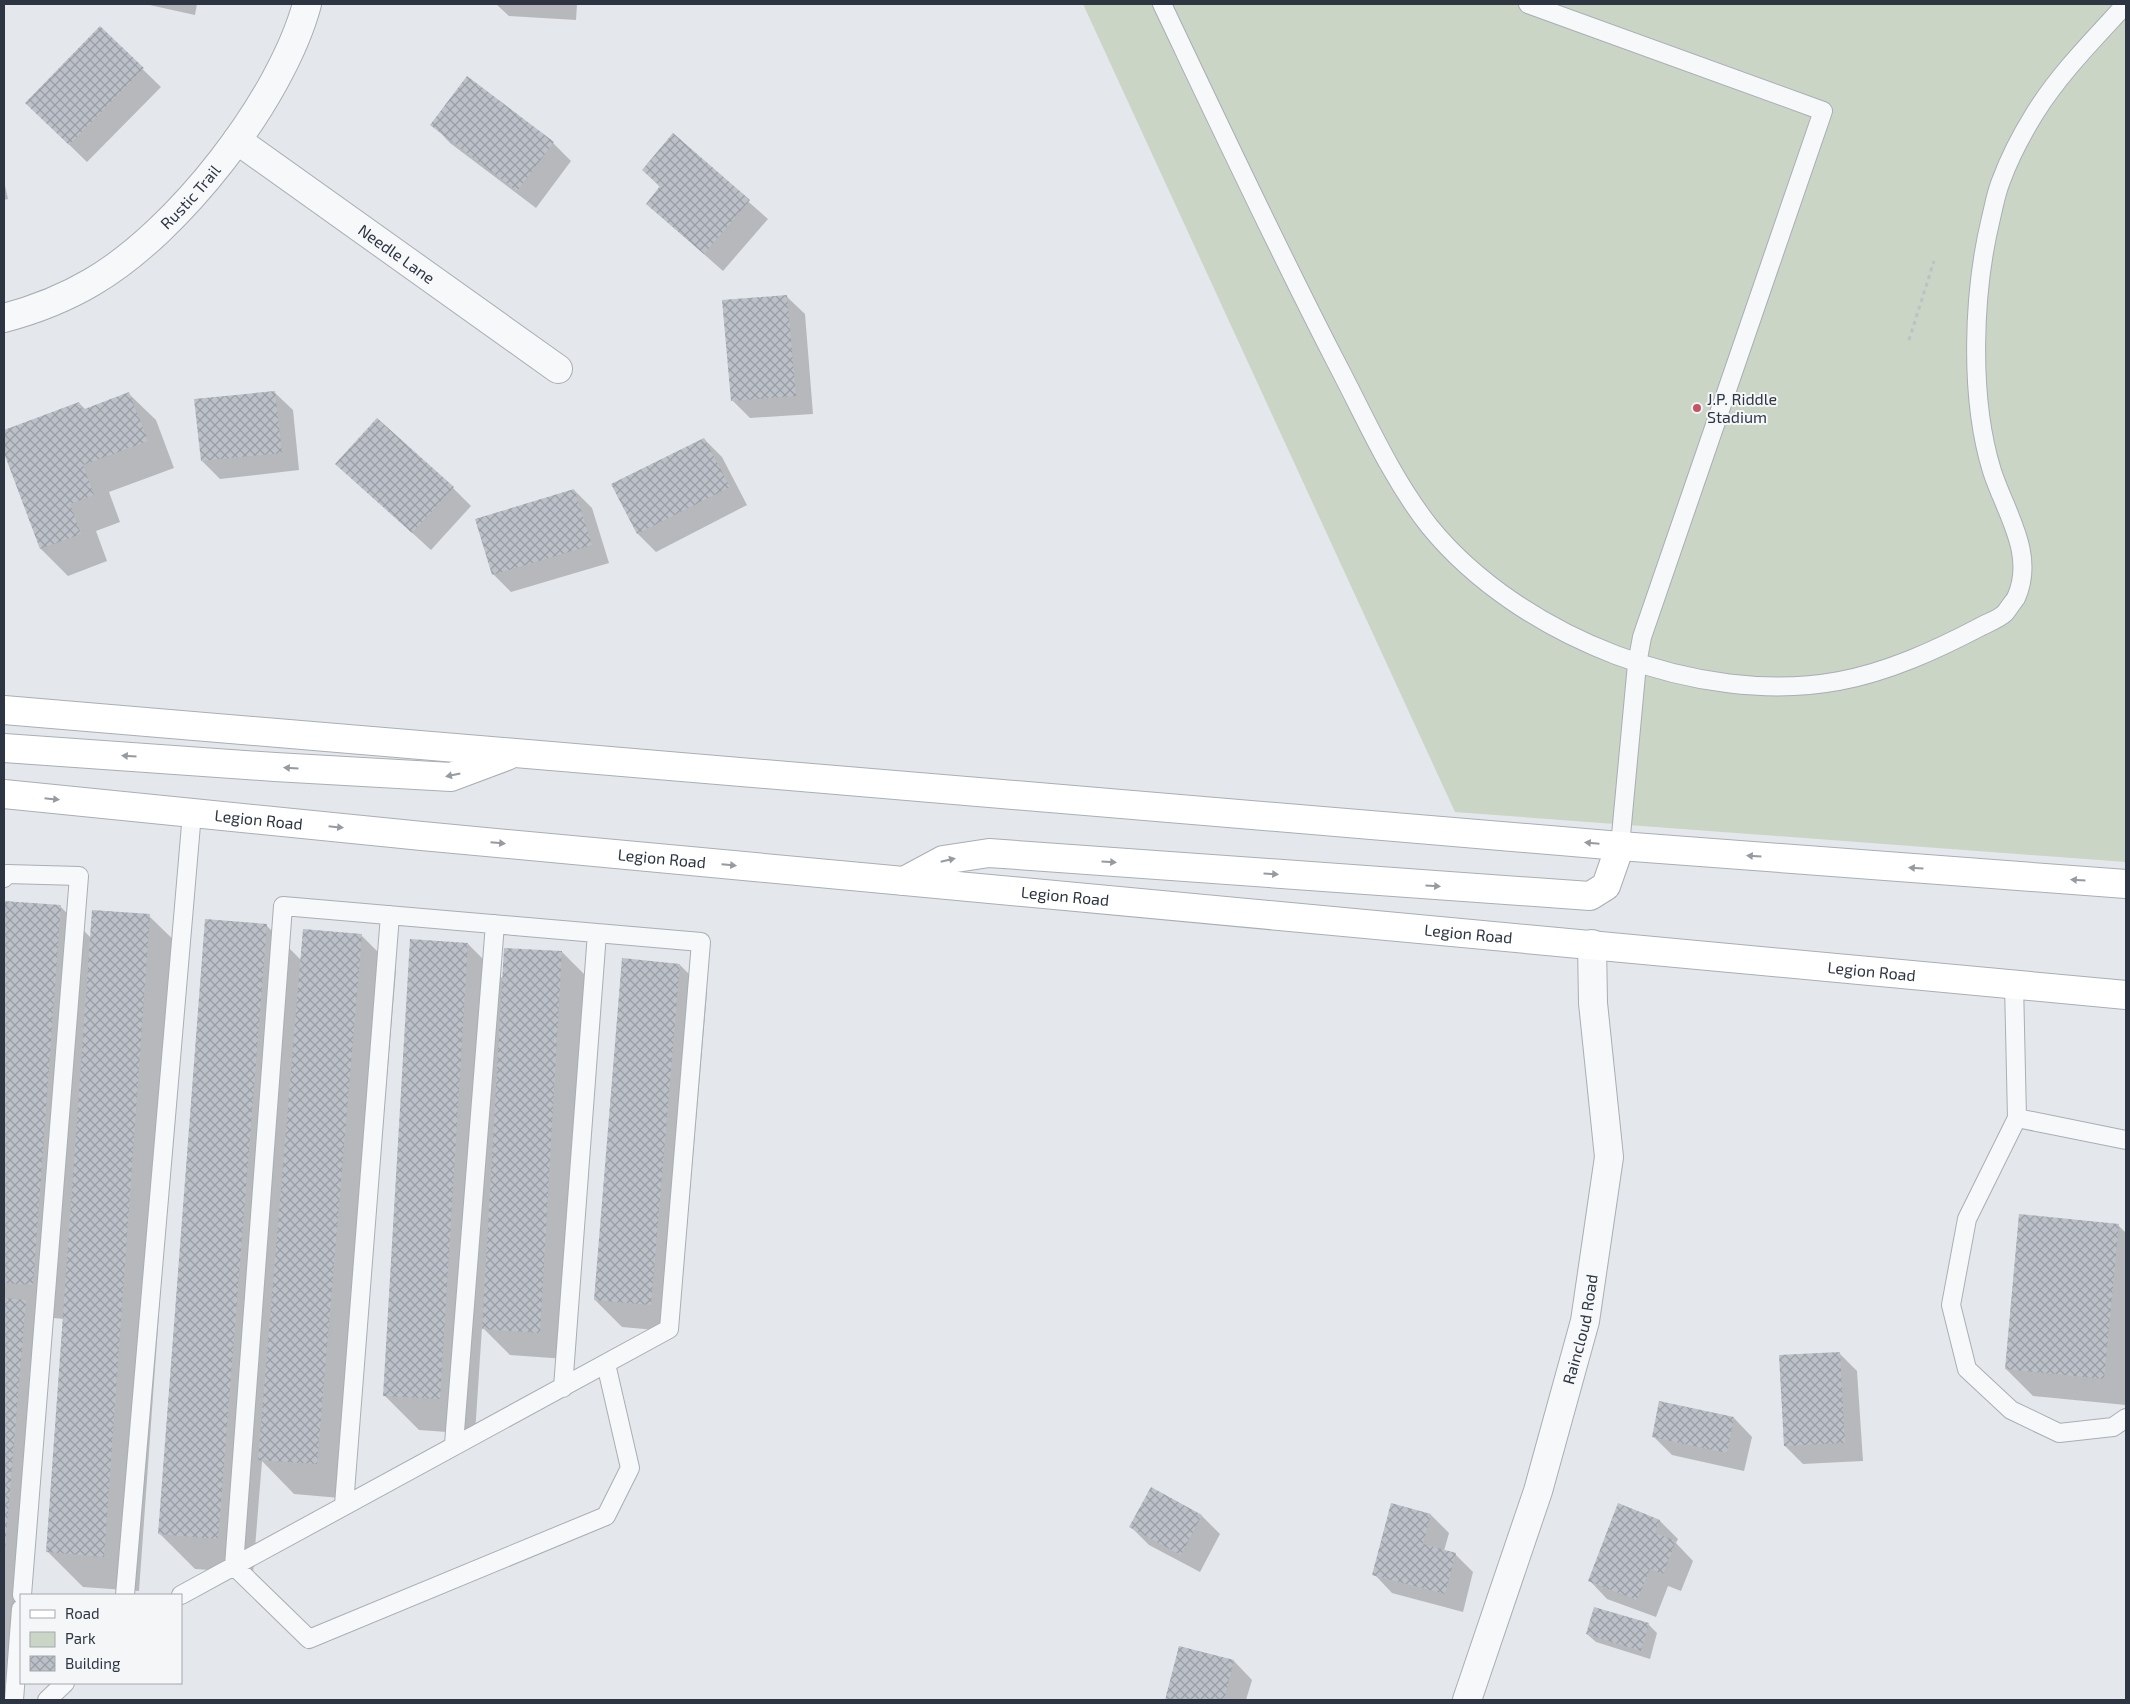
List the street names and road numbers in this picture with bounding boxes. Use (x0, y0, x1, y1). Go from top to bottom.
street label: Rustic Trail (156, 160, 224, 233)
street label: Needle Lane (355, 220, 439, 287)
street label: Legion Road (214, 805, 304, 833)
street label: Legion Road (617, 844, 707, 871)
street label: Legion Road (1020, 882, 1110, 909)
street label: Legion Road (1423, 920, 1513, 947)
street label: Legion Road (1827, 957, 1917, 984)
street label: Raincloud Road (1558, 1273, 1601, 1386)

